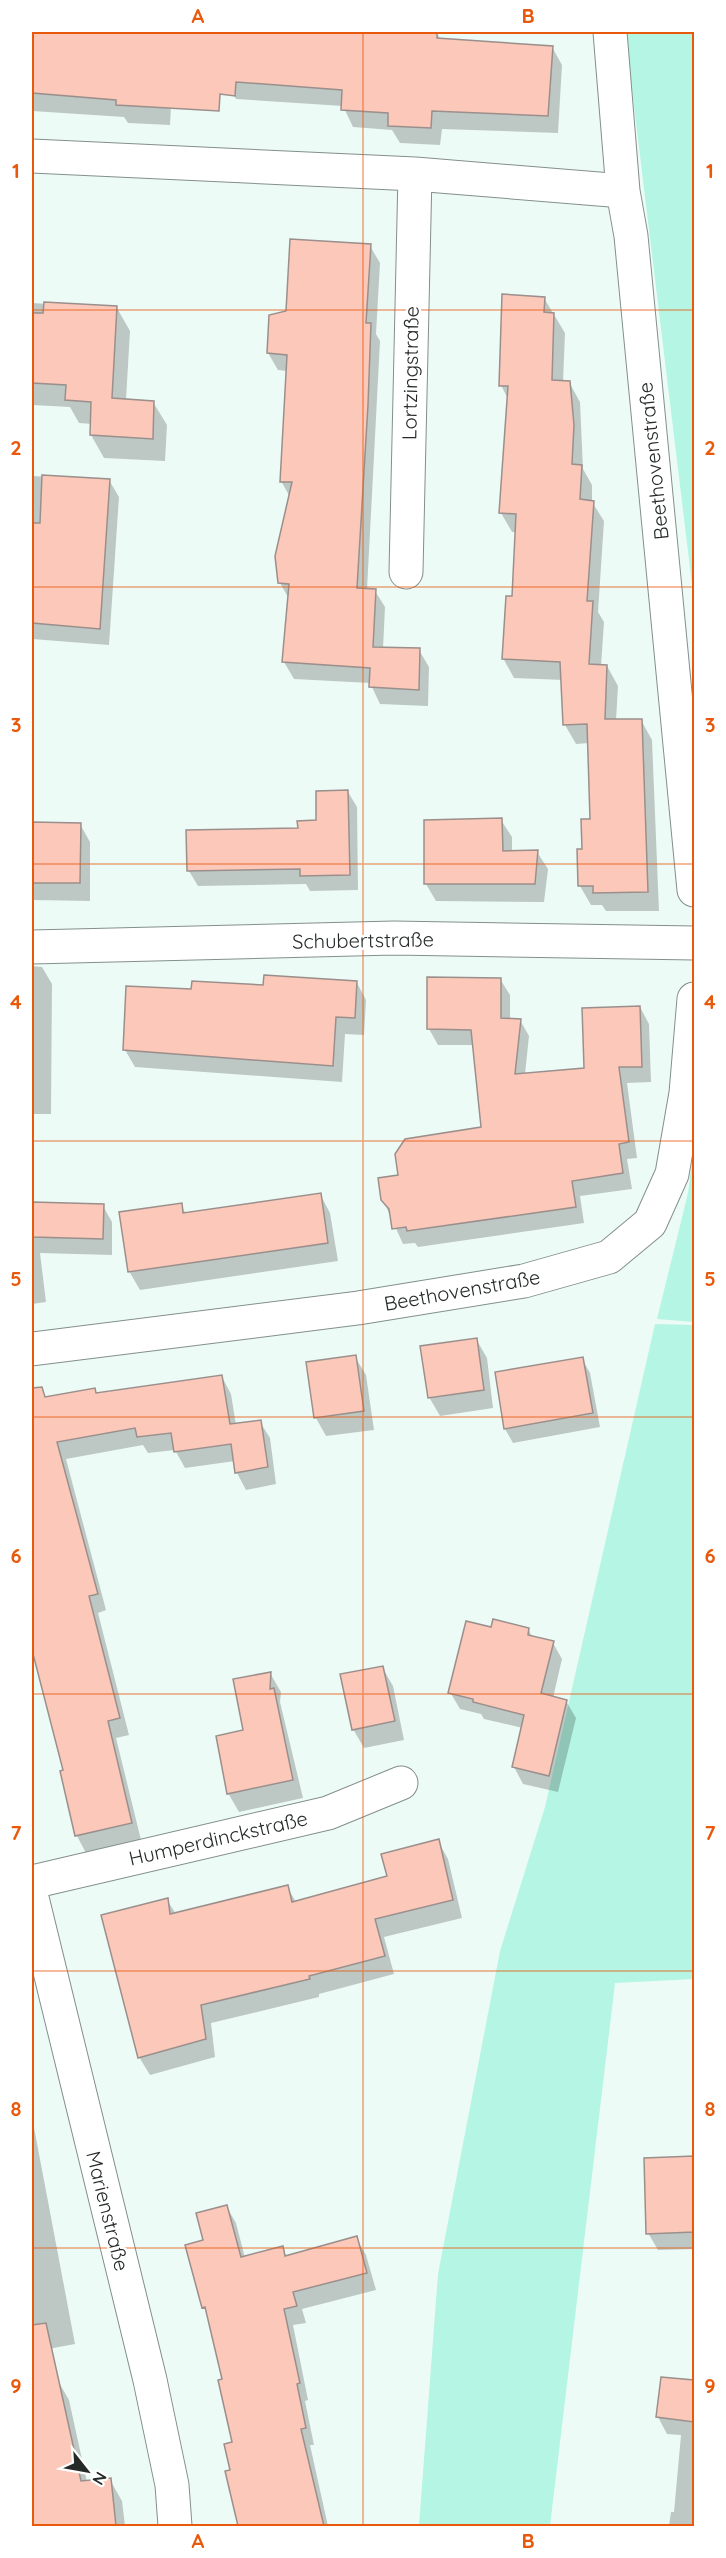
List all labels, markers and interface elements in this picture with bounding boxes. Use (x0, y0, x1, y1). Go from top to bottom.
text: A (192, 3, 205, 28)
text: B (521, 3, 535, 28)
text: 1 (12, 158, 20, 183)
text: 1 (706, 158, 714, 183)
street label: Lortzingstraße (396, 306, 424, 440)
street label: Beethovenstraße (632, 381, 674, 541)
text: 2 (10, 435, 22, 460)
text: 2 (704, 435, 716, 460)
text: 3 (11, 712, 21, 737)
text: 3 (705, 712, 715, 737)
street label: Schubertstraße (292, 926, 434, 954)
text: 4 (10, 989, 22, 1014)
text: 4 (704, 989, 716, 1014)
street label: Beethovenstraße (382, 1264, 542, 1316)
text: 5 (10, 1266, 22, 1291)
text: 5 (704, 1266, 716, 1291)
text: 6 (10, 1543, 22, 1568)
text: 6 (704, 1543, 716, 1568)
street label: Humperdinckstraße (126, 1805, 310, 1871)
text: 7 (11, 1820, 22, 1845)
text: 7 (705, 1820, 716, 1845)
text: 8 (11, 2096, 22, 2121)
text: 8 (705, 2096, 716, 2121)
street label: Marienstraße (81, 2148, 135, 2274)
text: 9 (10, 2373, 22, 2398)
text: 9 (704, 2373, 716, 2398)
north arrow (57, 2441, 117, 2501)
text: N (88, 2469, 111, 2489)
text: A (192, 2528, 205, 2553)
text: B (521, 2528, 535, 2553)

